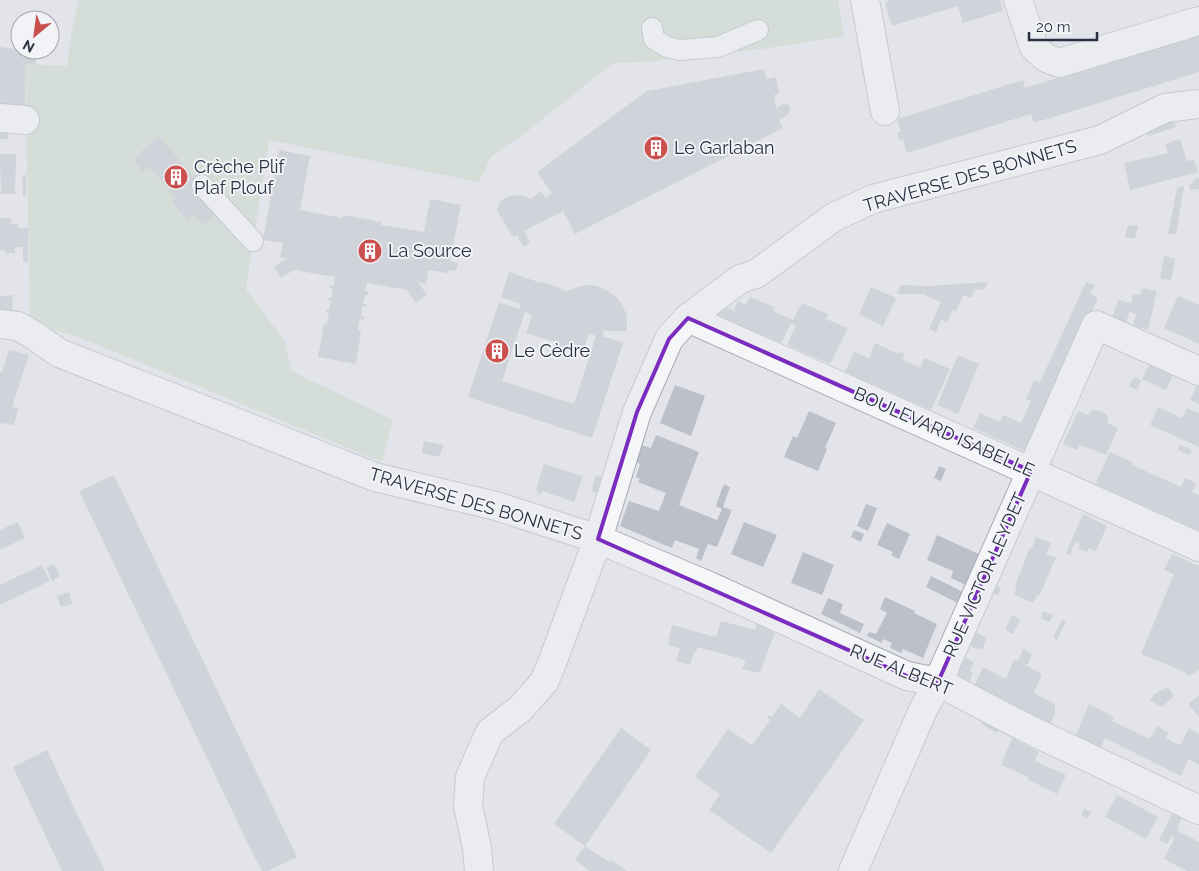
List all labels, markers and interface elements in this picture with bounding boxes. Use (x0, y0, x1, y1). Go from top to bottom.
north arrow (10, 10, 60, 60)
scale bar (1029, 10, 1096, 42)
text: 20 m (1036, 18, 1071, 36)
text: N (20, 37, 37, 56)
building icon: Le Garlaban (643, 135, 669, 161)
street label: TRAVERSE DES BONNETS (861, 135, 1079, 216)
place label: Le Garlaban (674, 137, 775, 158)
place label: Crèche Plif Plaf Plouf (194, 156, 285, 198)
building icon: Crèche Plif Plaf Plouf (163, 164, 189, 190)
building icon: La Source (357, 238, 383, 264)
place label: La Source (388, 240, 472, 261)
building icon: Le Cèdre (484, 338, 510, 364)
place label: Le Cèdre (514, 340, 591, 361)
street label: BOULEVARD ISABELLE (851, 382, 1038, 481)
street label: TRAVERSE DES BONNETS (367, 463, 585, 544)
street label: RUE VICTOR LEYDET (939, 489, 1030, 660)
street label: RUE ALBERT (847, 639, 955, 700)

